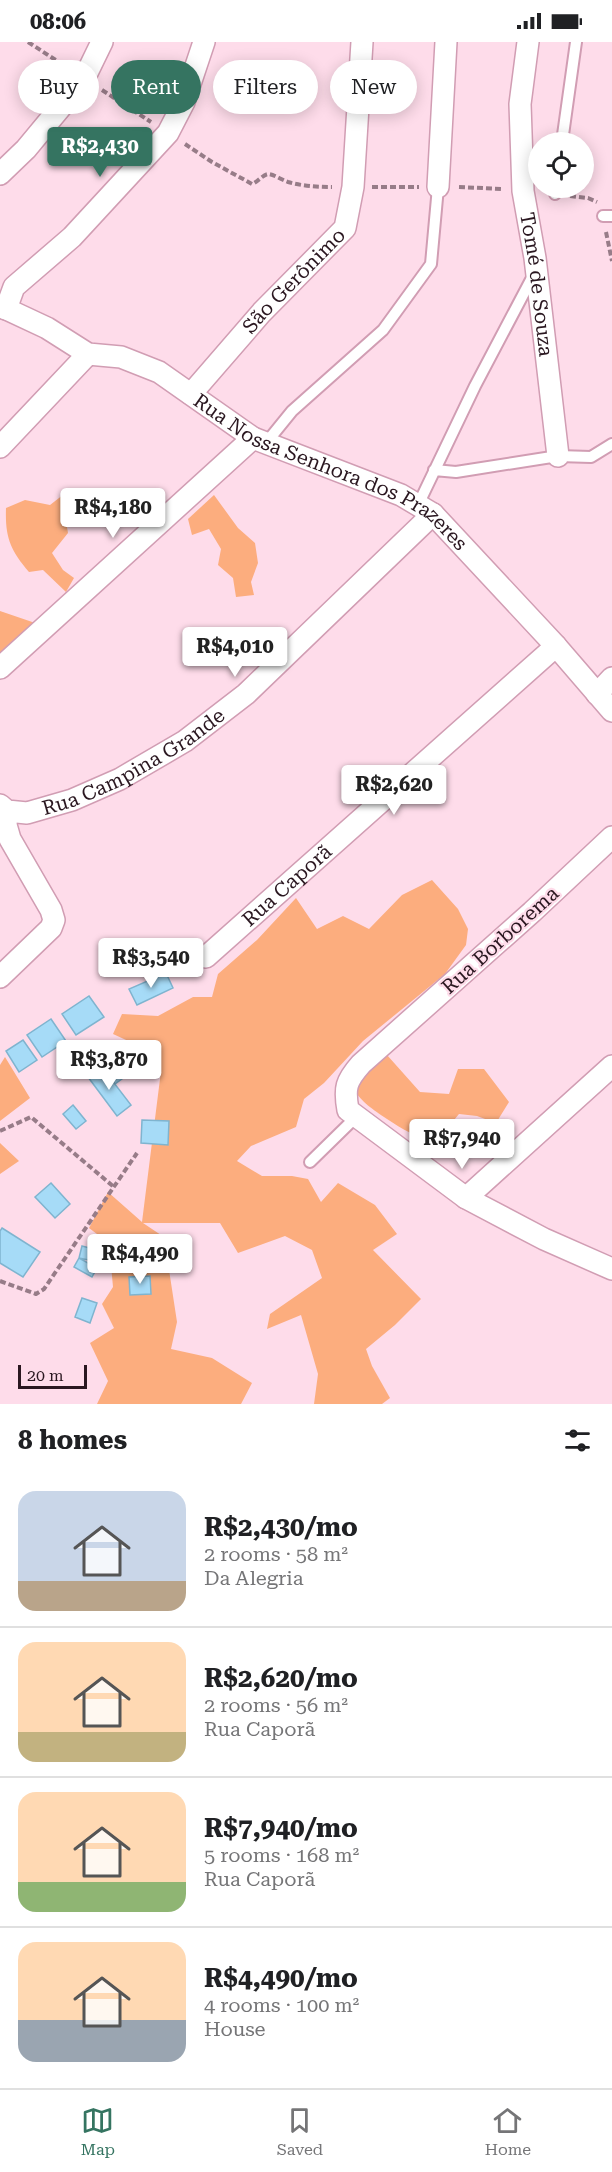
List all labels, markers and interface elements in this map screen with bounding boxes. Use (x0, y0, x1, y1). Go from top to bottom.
text: 08:06 (30, 9, 86, 34)
chip: Buy (18, 60, 99, 114)
chip: Rent (111, 60, 201, 114)
chip: Filters (213, 60, 318, 114)
chip: New (330, 60, 417, 114)
pin: R$2,430 (45, 127, 155, 178)
map controls (528, 132, 594, 198)
button: locate (528, 132, 594, 198)
text: R$2,430 (61, 134, 139, 158)
street label: Tomé de Souza (515, 210, 558, 358)
street label: São Gerônimo (237, 223, 350, 338)
street label: Rua Nossa Senhora dos Prazeres (189, 388, 473, 555)
pin: R$4,180 (58, 488, 168, 539)
text: R$4,180 (74, 495, 152, 519)
pin: R$4,010 (180, 627, 290, 678)
text: R$4,010 (196, 634, 274, 658)
street label: Rua Campina Grande (39, 703, 229, 820)
pin: R$2,620 (339, 765, 449, 816)
text: R$2,620 (355, 772, 433, 796)
street label: Rua Caporã (237, 839, 336, 931)
street label: Rua Borborema (437, 881, 564, 999)
pin: R$3,540 (96, 938, 206, 989)
text: R$3,540 (112, 945, 190, 969)
pin: R$3,870 (54, 1040, 164, 1091)
text: R$3,870 (70, 1047, 148, 1071)
pin: R$7,940 (407, 1119, 517, 1170)
text: R$7,940 (423, 1126, 501, 1150)
pin: R$4,490 (85, 1234, 195, 1285)
text: R$4,490 (101, 1241, 179, 1265)
scale bar (18, 1362, 87, 1390)
text: 20 m (27, 1366, 64, 1385)
icon: filters (561, 1424, 594, 1457)
text: 8 homes (18, 1425, 127, 1455)
text: R$2,430/mo (204, 1512, 358, 1542)
icon: home (66, 1515, 138, 1587)
text: 2 rooms · 58 m² (204, 1542, 348, 1566)
text: Da Alegria (204, 1566, 304, 1590)
text: R$2,620/mo (204, 1663, 358, 1693)
icon: home (66, 1666, 138, 1738)
text: 2 rooms · 56 m² (204, 1693, 348, 1717)
text: Rua Caporã (204, 1717, 315, 1741)
text: R$7,940/mo (204, 1813, 358, 1843)
icon: home (66, 1816, 138, 1888)
text: 5 rooms · 168 m² (204, 1843, 359, 1867)
text: Rua Caporã (204, 1867, 315, 1891)
text: R$4,490/mo (204, 1963, 358, 1993)
icon: home (66, 1966, 138, 2038)
text: 4 rooms · 100 m² (204, 1993, 359, 2017)
text: House (204, 2017, 266, 2041)
tab: Map (81, 2104, 115, 2159)
tab: Saved (277, 2104, 323, 2159)
tab: Home (485, 2104, 531, 2159)

